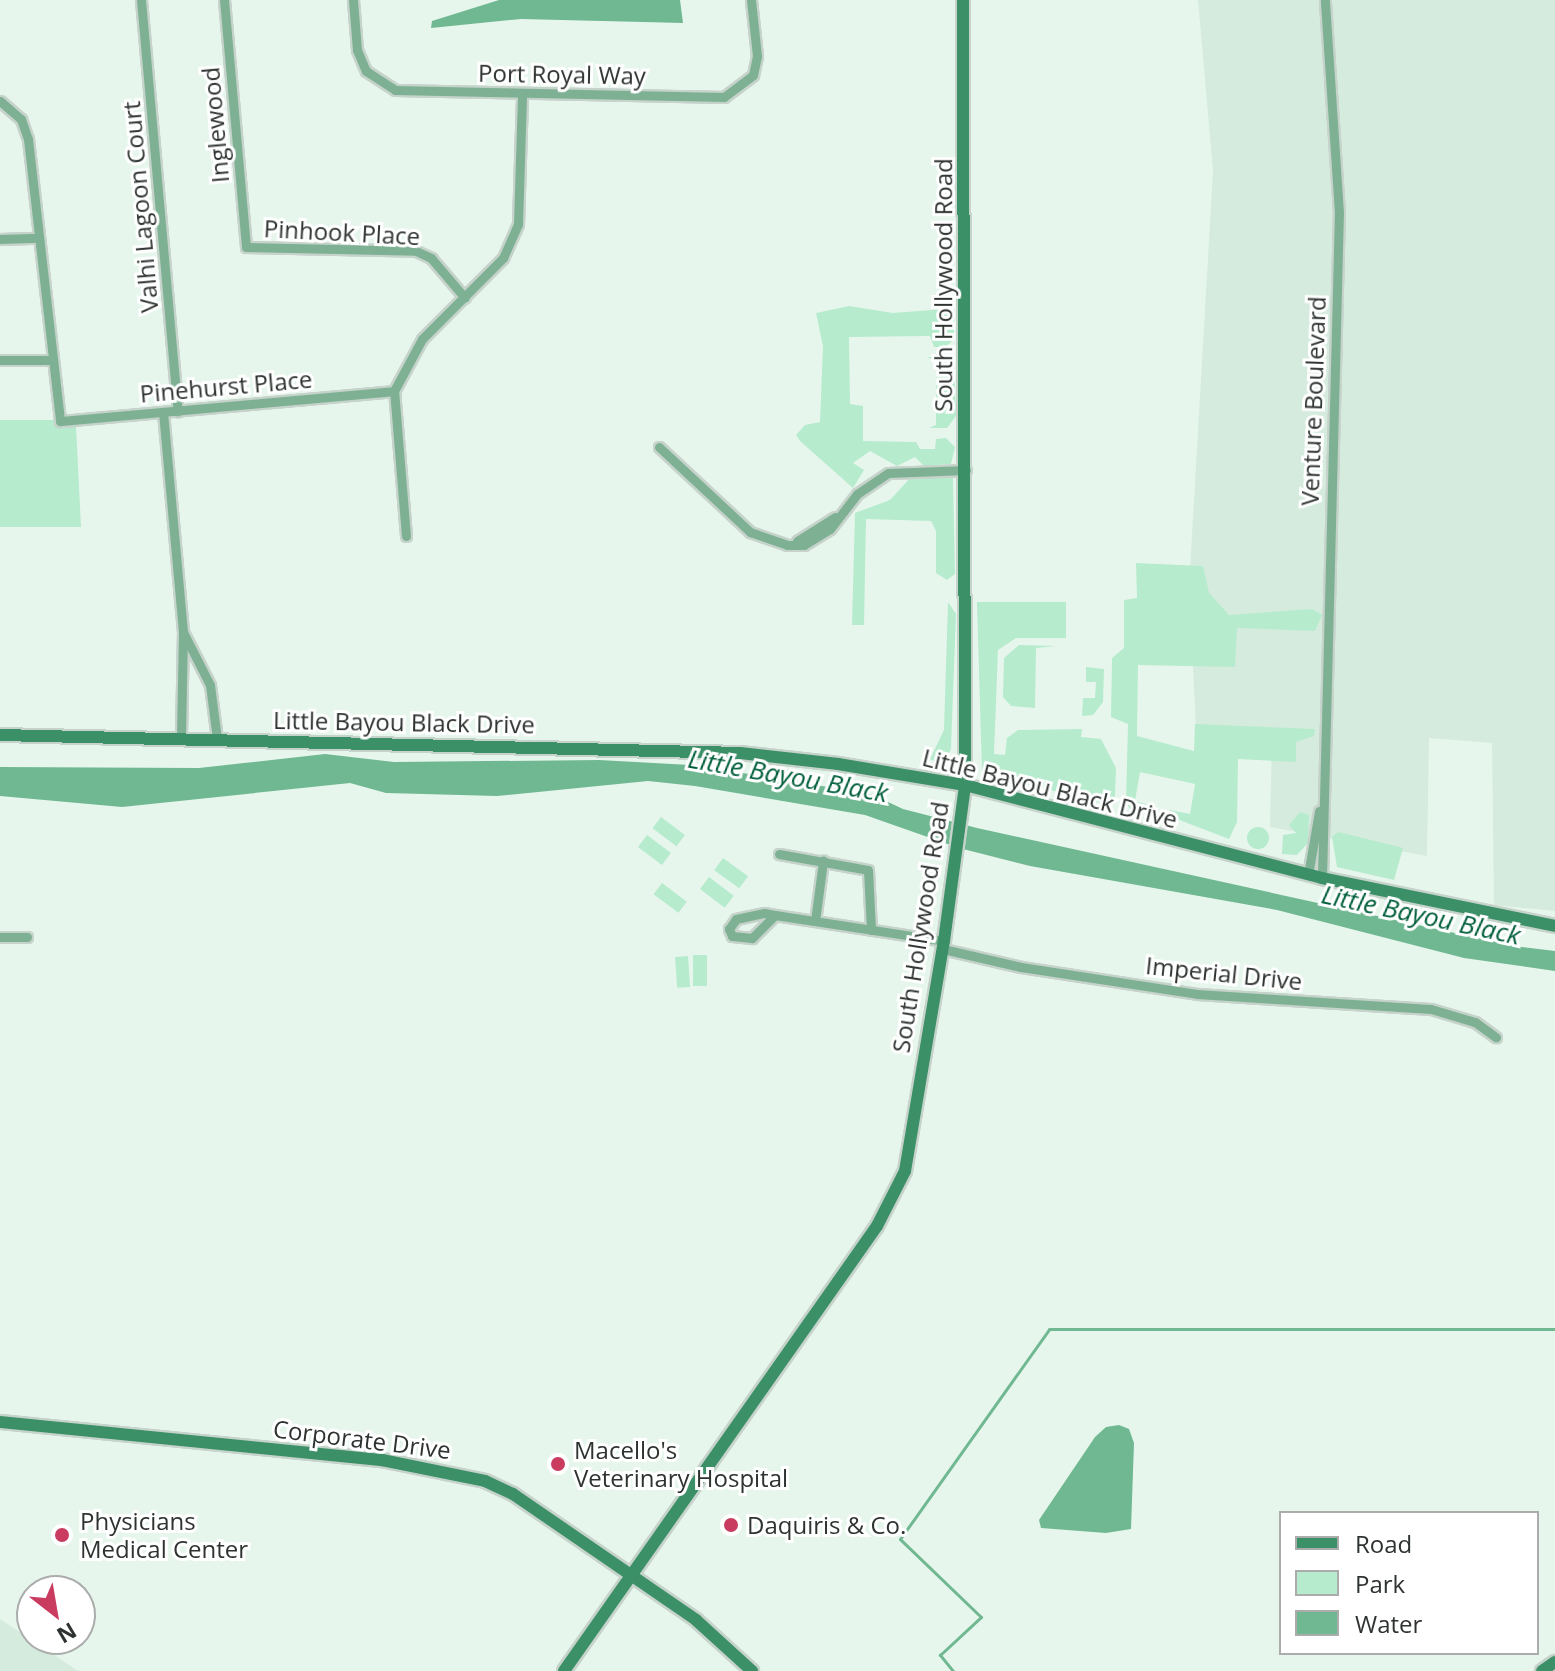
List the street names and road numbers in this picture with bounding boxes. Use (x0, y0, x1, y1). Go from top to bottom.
street label: Port Royal Way (478, 58, 646, 90)
street label: Inglewood (196, 66, 234, 184)
street label: Valhi Lagoon Court (116, 100, 164, 314)
street label: South Hollywood Road (929, 158, 957, 412)
street label: Pinhook Place (263, 214, 421, 250)
street label: Venture Boulevard (1295, 296, 1331, 506)
street label: Pinehurst Place (139, 364, 313, 408)
street label: Little Bayou Black Drive (273, 705, 535, 739)
street label: Little Bayou Black Drive (920, 742, 1180, 834)
street label: South Hollywood Road (886, 799, 954, 1055)
street label: Imperial Drive (1144, 950, 1304, 996)
street label: Corporate Drive (272, 1414, 452, 1464)

